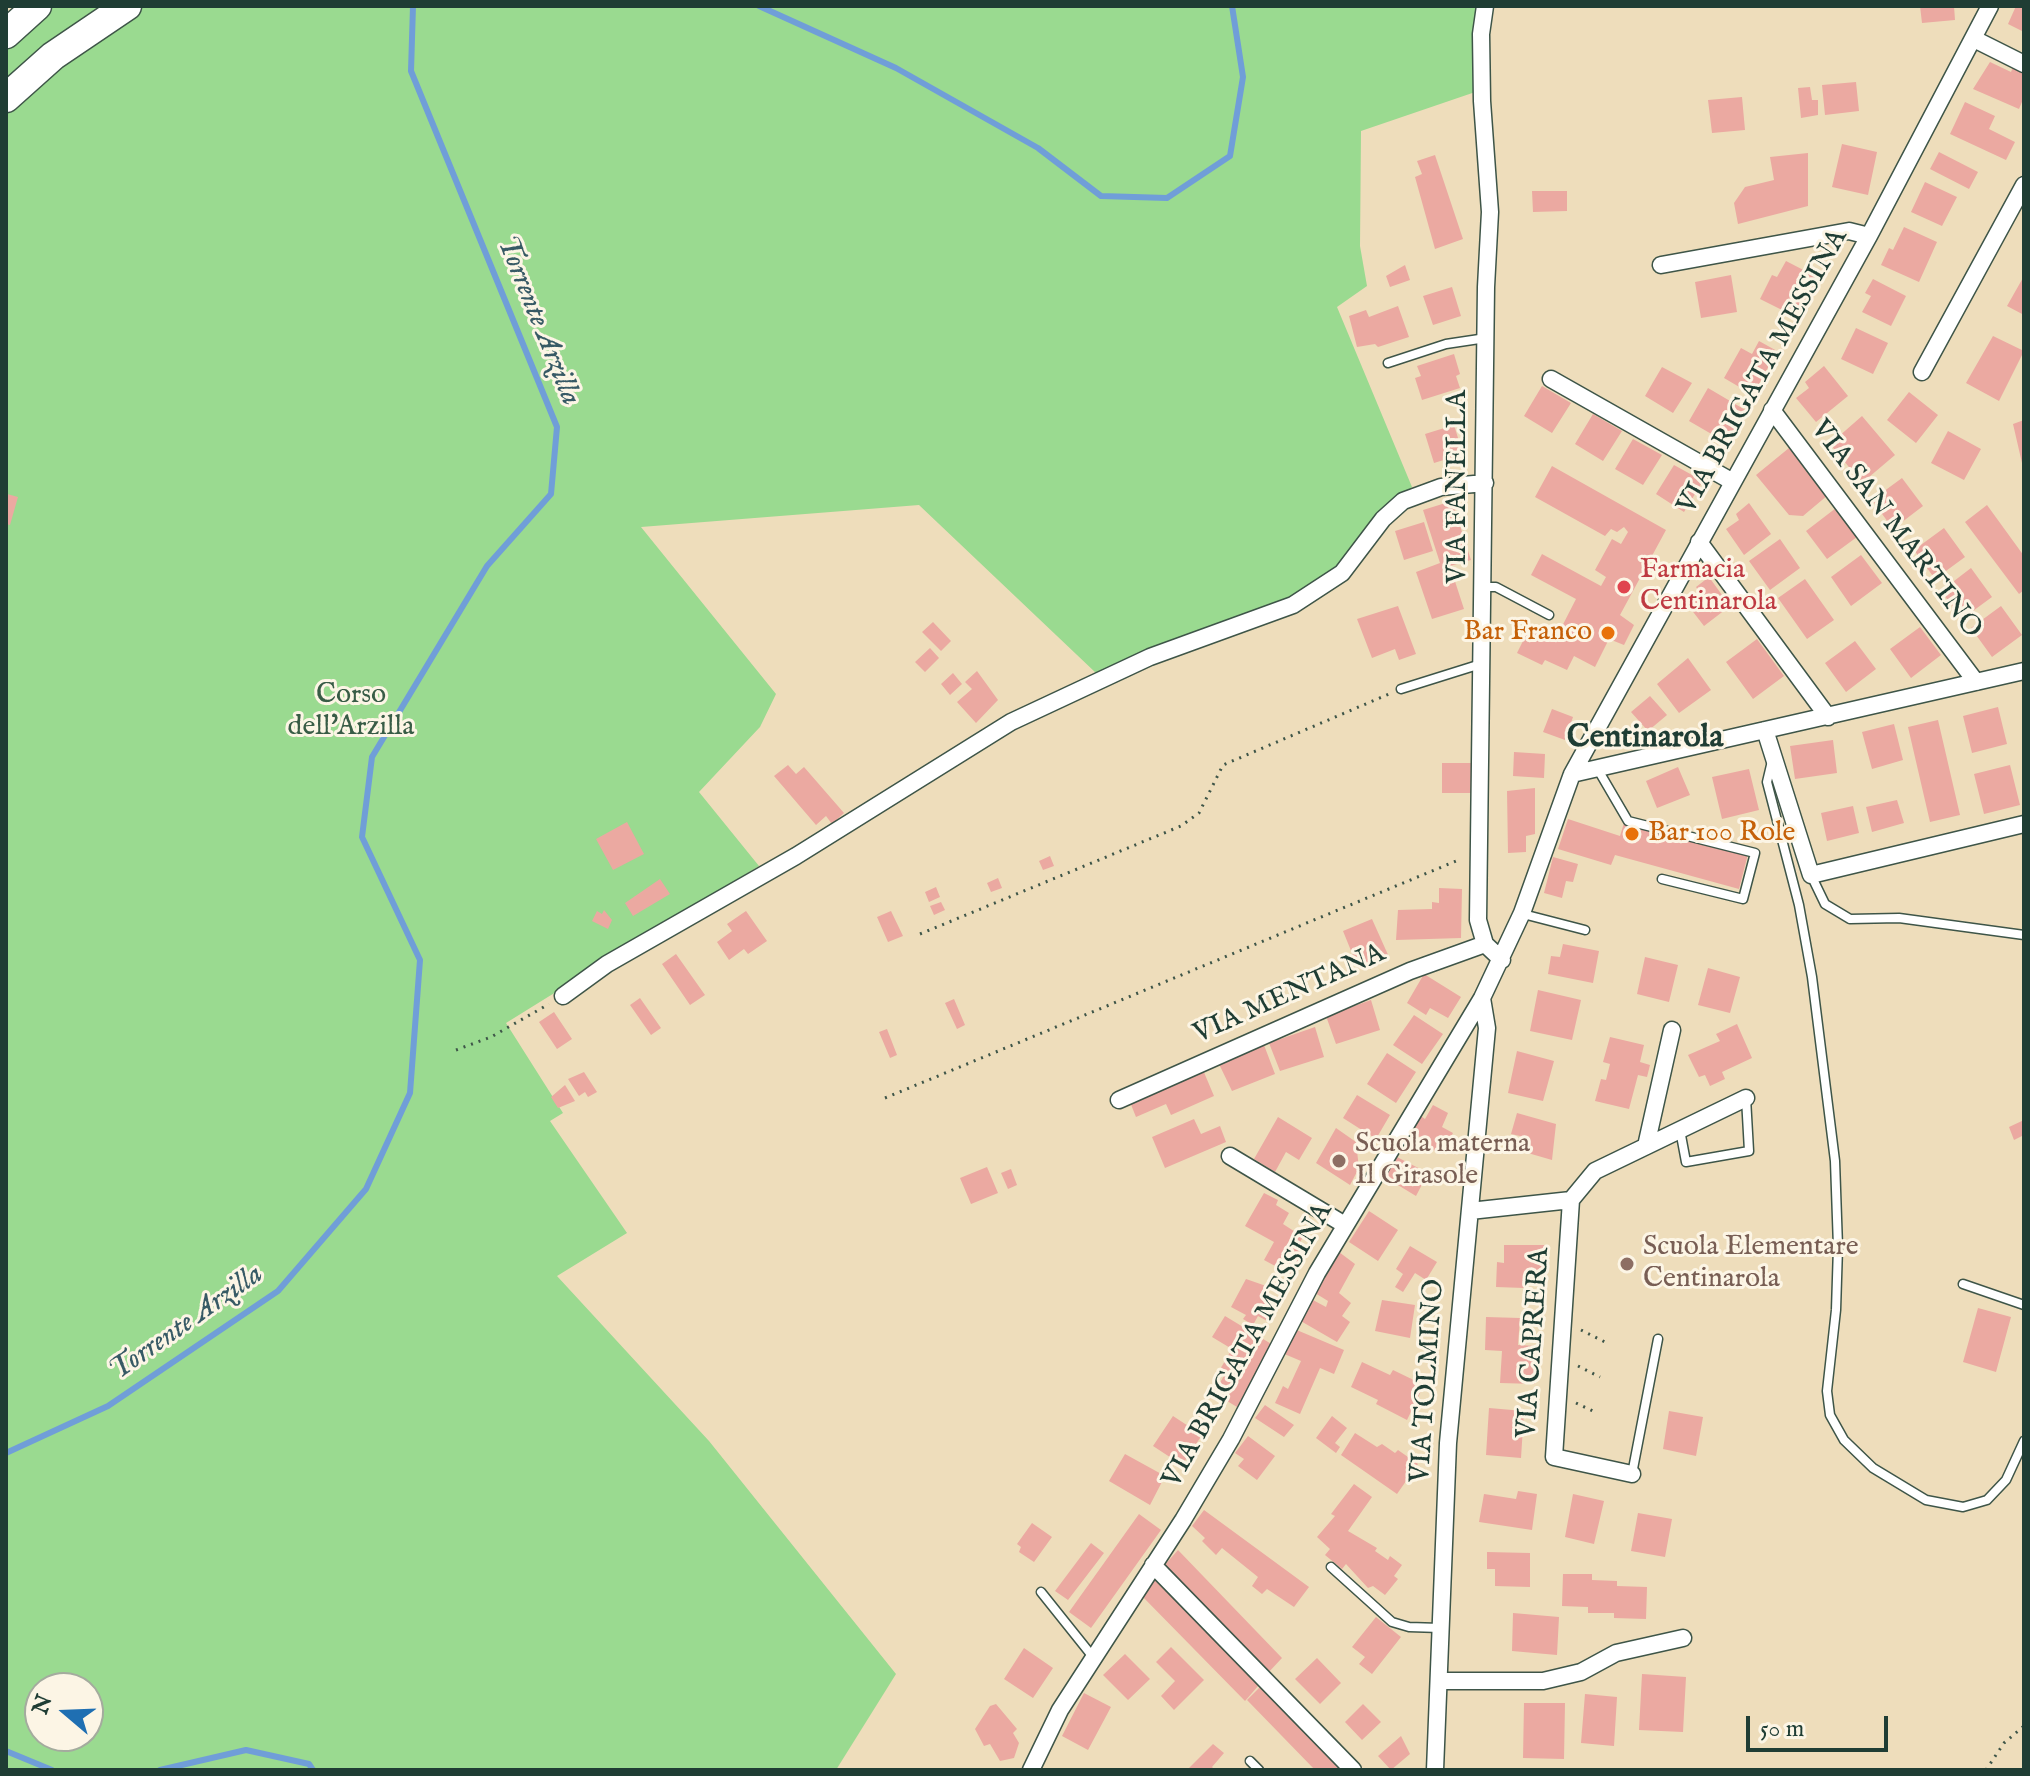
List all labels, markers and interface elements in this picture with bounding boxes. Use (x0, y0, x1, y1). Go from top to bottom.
street label: VIA BRIGATA MESSINA (1672, 224, 1856, 520)
water label: Torrente Arzilla (487, 231, 587, 411)
street label: VIA FANELLA (1442, 390, 1476, 584)
street label: VIA SAN MARTINO (1802, 414, 1988, 646)
place label: Farmacia Centinarola (1640, 554, 1777, 620)
marker: Farmacia Centinarola (1615, 578, 1633, 596)
place label: Bar Franco (1463, 616, 1592, 650)
marker: Bar Franco (1599, 624, 1617, 642)
park label: Corso dell'Arzilla (288, 679, 414, 745)
district label: Centinarola (1567, 720, 1723, 758)
place label: Bar 100 Role (1648, 817, 1795, 851)
marker: Bar 100 Role (1623, 825, 1641, 843)
street label: VIA MENTANA (1189, 938, 1391, 1052)
place label: Scuola materna Il Girasole (1355, 1128, 1530, 1194)
marker: Scuola materna Il Girasole (1330, 1152, 1348, 1170)
street label: VIA BRIGATA MESSINA (1157, 1198, 1341, 1494)
place label: Scuola Elementare Centinarola (1643, 1231, 1859, 1297)
street label: VIA CAPRERA (1512, 1247, 1558, 1439)
marker: Scuola Elementare Centinarola (1618, 1255, 1636, 1273)
water label: Torrente Arzilla (103, 1258, 271, 1390)
street label: VIA TOLMINO (1405, 1278, 1453, 1484)
north arrow (24, 1672, 104, 1752)
text: N (27, 1691, 60, 1718)
scale bar (1750, 1700, 1892, 1750)
text: 50 m (1760, 1714, 1804, 1745)

